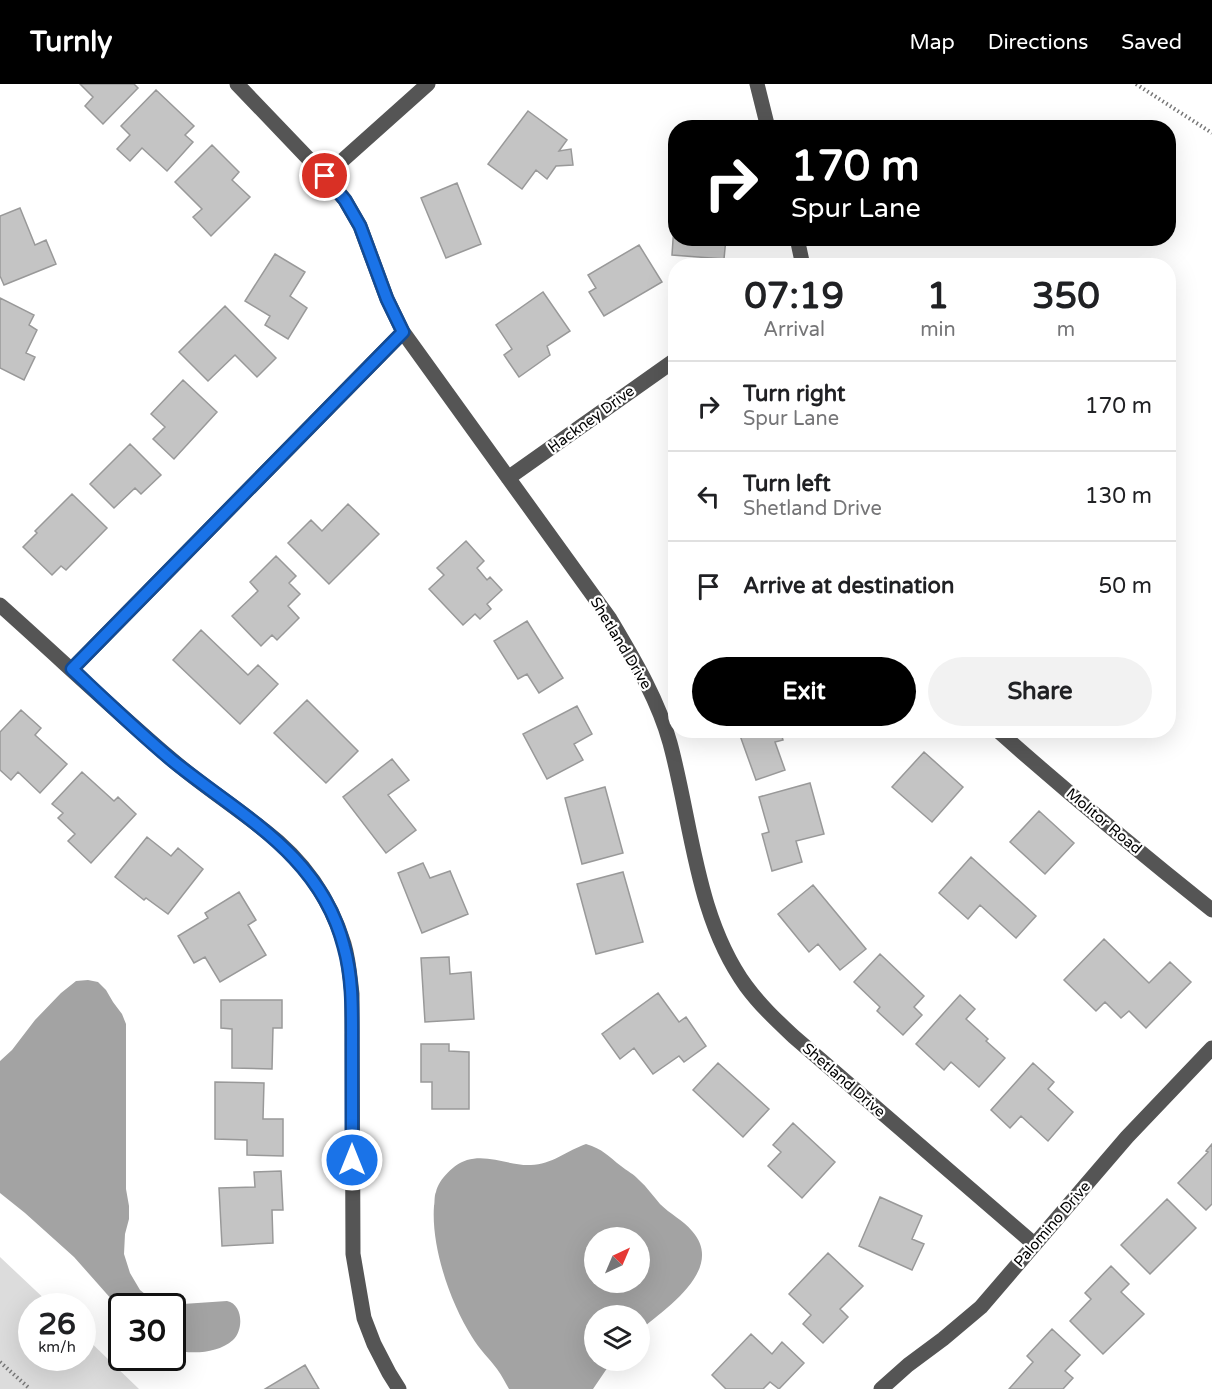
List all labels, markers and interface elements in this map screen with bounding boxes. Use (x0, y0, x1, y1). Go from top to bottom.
text: Turnly (30, 25, 112, 59)
text: Map (909, 30, 955, 55)
text: Directions (988, 30, 1088, 55)
text: Saved (1121, 30, 1182, 55)
text: 170 m (791, 141, 920, 192)
icon: right (692, 144, 770, 222)
pin (299, 150, 350, 201)
icon: arrive (308, 159, 341, 192)
text: Spur Lane (791, 192, 921, 225)
text: 07:19 (744, 275, 844, 318)
text: 1 (927, 275, 949, 318)
text: 350 (1032, 275, 1100, 318)
text: Arrival (763, 318, 825, 342)
text: min (920, 318, 956, 342)
text: m (1057, 318, 1075, 342)
text: Turn right (743, 381, 845, 407)
street label: Hackney Drive (544, 382, 638, 456)
icon: right (692, 390, 725, 423)
text: 170 m (1085, 393, 1152, 419)
text: Spur Lane (743, 407, 839, 431)
text: Turn left (743, 471, 831, 497)
icon: left (692, 480, 725, 513)
text: 130 m (1085, 483, 1152, 509)
text: Shetland Drive (743, 497, 882, 521)
icon: arrive (692, 570, 725, 603)
text: Arrive at destination (743, 573, 954, 599)
text: 50 m (1098, 573, 1152, 599)
street label: Shetland Drive (586, 594, 656, 692)
button: Exit (692, 657, 916, 726)
button: Share (928, 657, 1152, 726)
street label: Molitor Road (1063, 784, 1145, 858)
street label: Shetland Drive (799, 1039, 889, 1121)
position arrow (320, 1128, 384, 1192)
street label: Palomino Drive (1010, 1177, 1094, 1271)
north arrow (584, 1227, 650, 1293)
map controls (584, 1227, 650, 1371)
speed limit sign: 30 (108, 1293, 186, 1371)
button: layers (584, 1305, 650, 1371)
text: 26 (38, 1306, 76, 1343)
text: km/h (38, 1338, 76, 1356)

